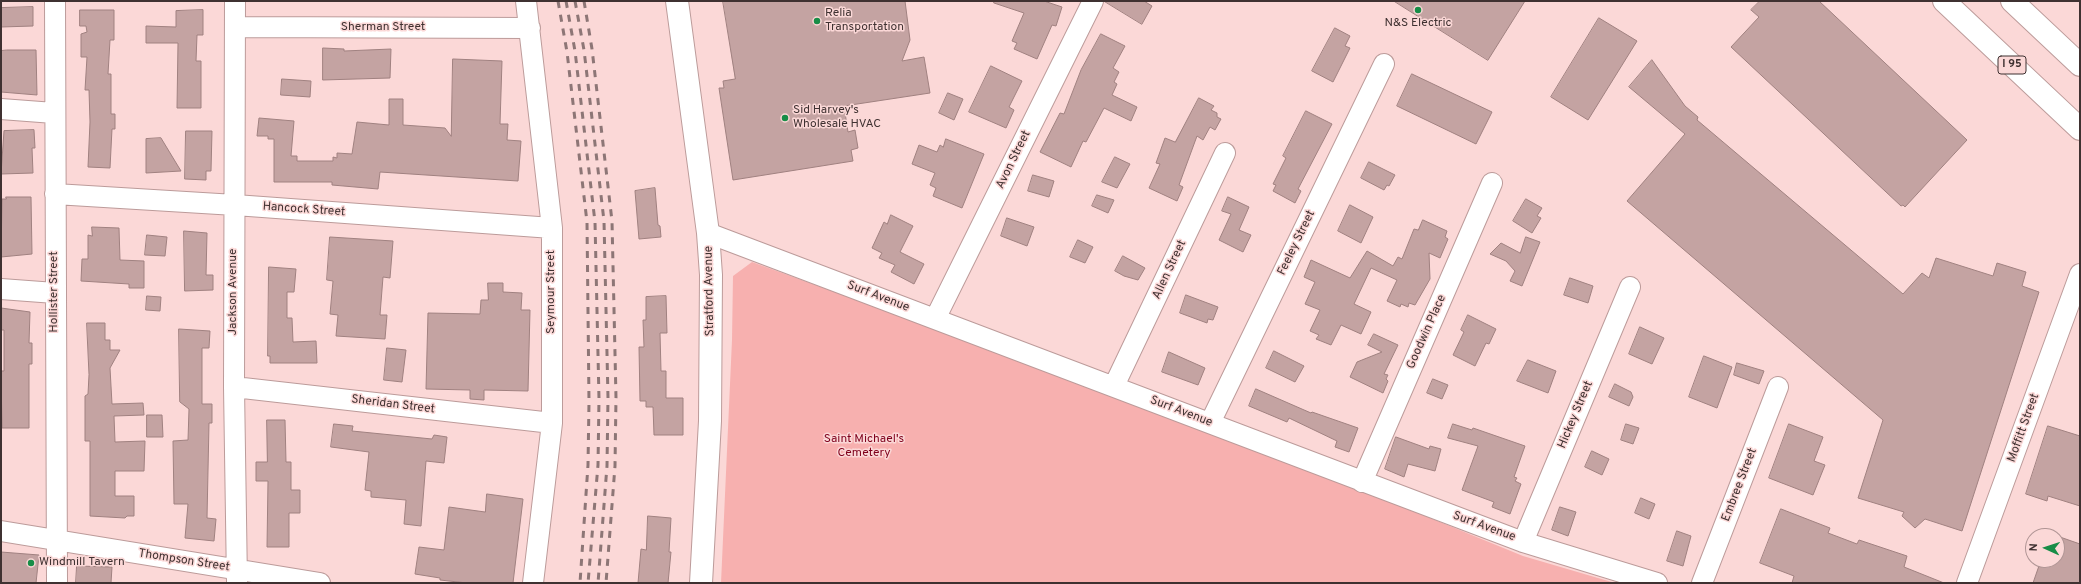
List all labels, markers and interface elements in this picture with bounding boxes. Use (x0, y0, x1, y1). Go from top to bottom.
marker: N&S Electric (1413, 5, 1423, 15)
place label: Relia Transportation (825, 7, 904, 35)
marker: Relia Transportation (812, 16, 822, 26)
place label: N&S Electric (1384, 17, 1452, 31)
street label: Sherman Street (341, 21, 425, 35)
road number: I 95 (1998, 56, 2026, 74)
place label: Sid Harvey's Wholesale HVAC (793, 104, 881, 132)
marker: Sid Harvey's Wholesale HVAC (780, 113, 790, 123)
street label: Avon Street (994, 129, 1034, 191)
street label: Hancock Street (262, 200, 346, 220)
street label: Feeley Street (1275, 208, 1319, 278)
street label: Allen Street (1150, 238, 1190, 302)
street label: Stratford Avenue (702, 246, 718, 336)
street label: Jackson Avenue (227, 248, 241, 336)
street label: Seymour Street (545, 250, 559, 334)
street label: Hollister Street (48, 251, 62, 333)
street label: Surf Avenue (845, 279, 911, 315)
street label: Goodwin Place (1404, 293, 1450, 371)
street label: Hickey Street (1555, 379, 1597, 451)
street label: Moffitt Street (2005, 392, 2043, 464)
street label: Sheridan Street (350, 393, 436, 417)
street label: Surf Avenue (1148, 394, 1214, 430)
park label: Saint Michael's Cemetery (824, 433, 904, 461)
street label: Embree Street (1719, 446, 1761, 524)
street label: Surf Avenue (1451, 509, 1517, 545)
north arrow (2025, 528, 2065, 568)
text: N (2027, 543, 2041, 552)
street label: Thompson Street (137, 547, 231, 575)
place label: Windmill Tavern (39, 556, 125, 570)
marker: Windmill Tavern (26, 558, 36, 568)

